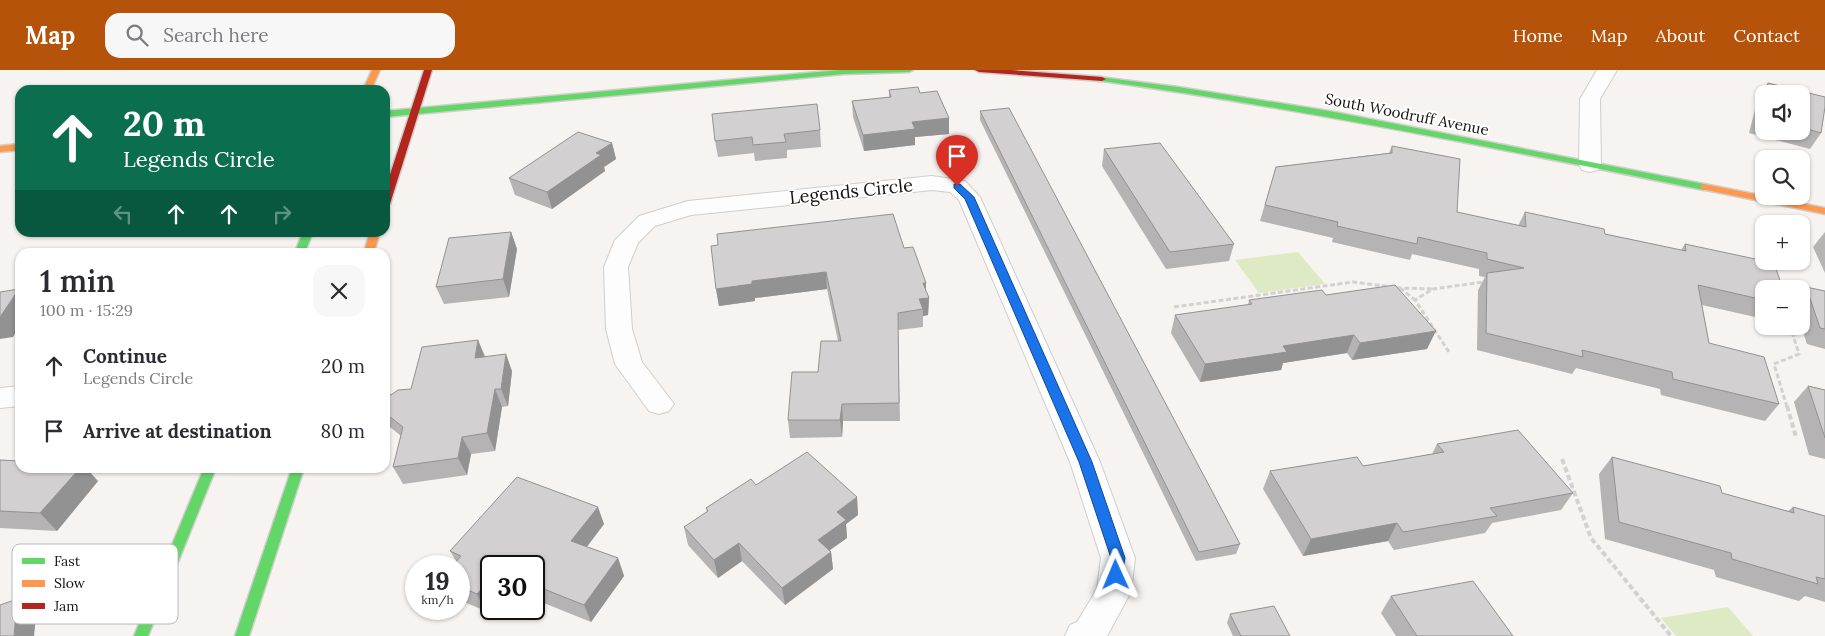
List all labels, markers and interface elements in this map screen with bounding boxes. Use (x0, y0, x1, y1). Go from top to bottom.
search box (105, 13, 455, 58)
text: Map (25, 20, 75, 51)
icon: search (123, 21, 151, 49)
text: Search here (163, 23, 269, 47)
text: Home (1513, 24, 1563, 47)
text: Map (1591, 24, 1627, 47)
text: About (1655, 24, 1705, 47)
text: Contact (1733, 24, 1800, 47)
map controls (1755, 85, 1810, 335)
button: sound (1755, 85, 1810, 140)
street label: South Woodruff Avenue (1323, 89, 1491, 139)
text: 20 m (123, 101, 205, 146)
icon: ahead (40, 105, 105, 170)
pin (936, 135, 978, 186)
icon: arrive (943, 142, 971, 170)
text: Legends Circle (123, 145, 275, 173)
button: search (1755, 150, 1810, 205)
street label: Legends Circle (788, 173, 914, 209)
icon: left (109, 200, 137, 228)
icon: ahead (162, 200, 190, 228)
icon: ahead (215, 200, 243, 228)
icon: right (268, 200, 296, 228)
button: + (1755, 215, 1810, 270)
text: 1 min (40, 262, 115, 300)
button: close (313, 265, 365, 317)
button: − (1755, 280, 1810, 335)
text: 100 m · 15:29 (40, 300, 133, 320)
text: Continue (83, 344, 167, 368)
icon: ahead (40, 352, 68, 380)
text: 20 m (321, 354, 365, 378)
text: Legends Circle (83, 368, 193, 388)
icon: arrive (40, 417, 68, 445)
text: Arrive at destination (83, 419, 272, 443)
text: 80 m (321, 419, 365, 443)
legend (12, 544, 178, 624)
position arrow (1089, 548, 1141, 600)
text: Fast (54, 552, 81, 570)
speed limit sign: 30 (480, 555, 545, 620)
text: 19 (425, 565, 450, 597)
text: Slow (54, 574, 86, 592)
text: km/h (421, 592, 454, 607)
text: Jam (53, 597, 79, 615)

